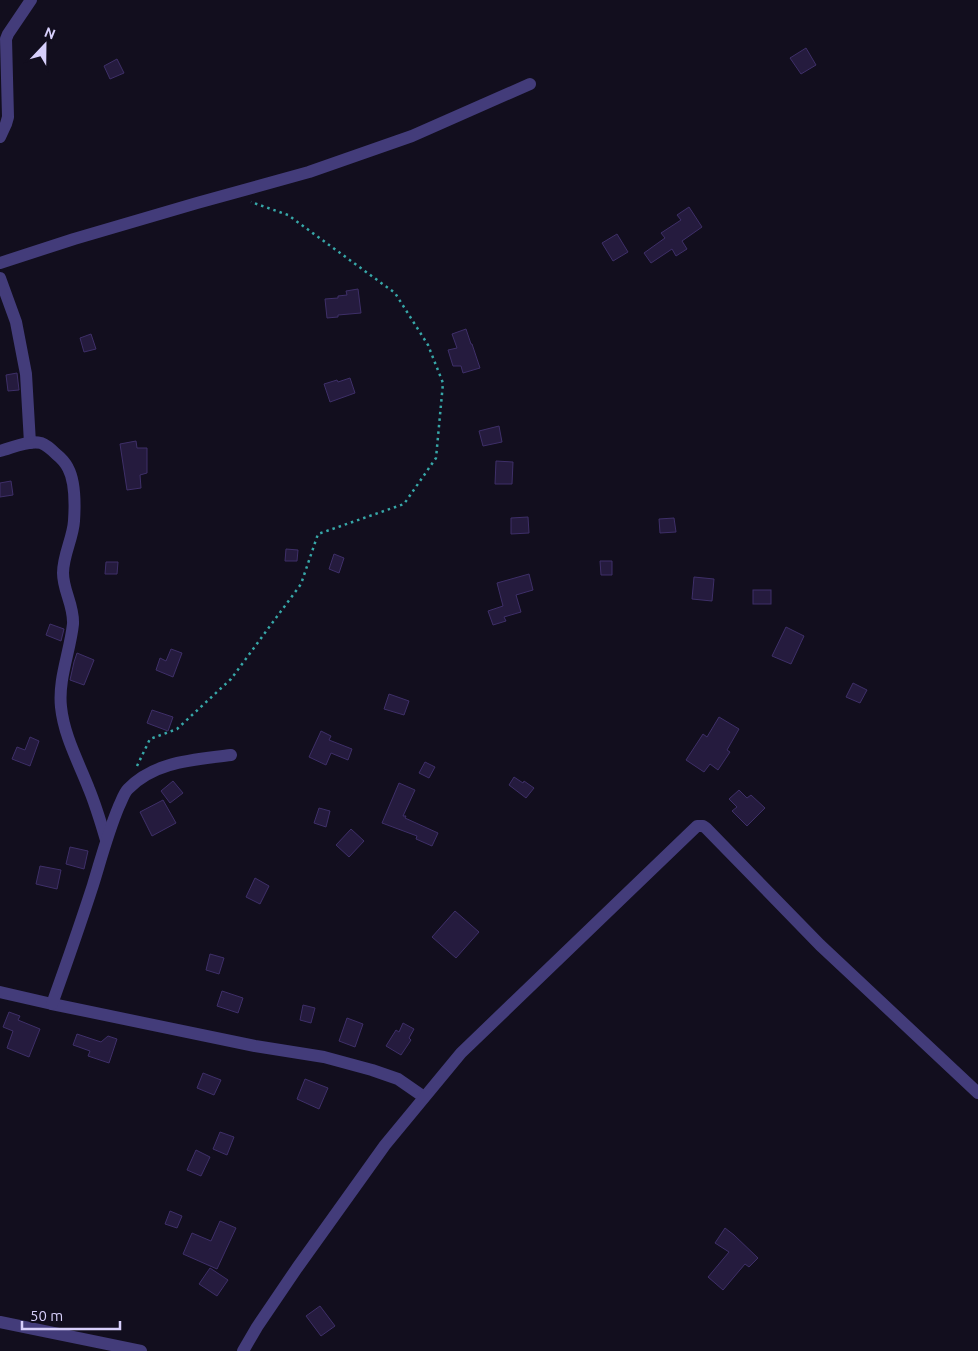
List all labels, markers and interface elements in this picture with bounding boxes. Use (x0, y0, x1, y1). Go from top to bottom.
north arrow (20, 20, 70, 70)
text: N (42, 24, 58, 42)
scale bar (22, 1298, 120, 1330)
text: 50 m (30, 1307, 63, 1324)

